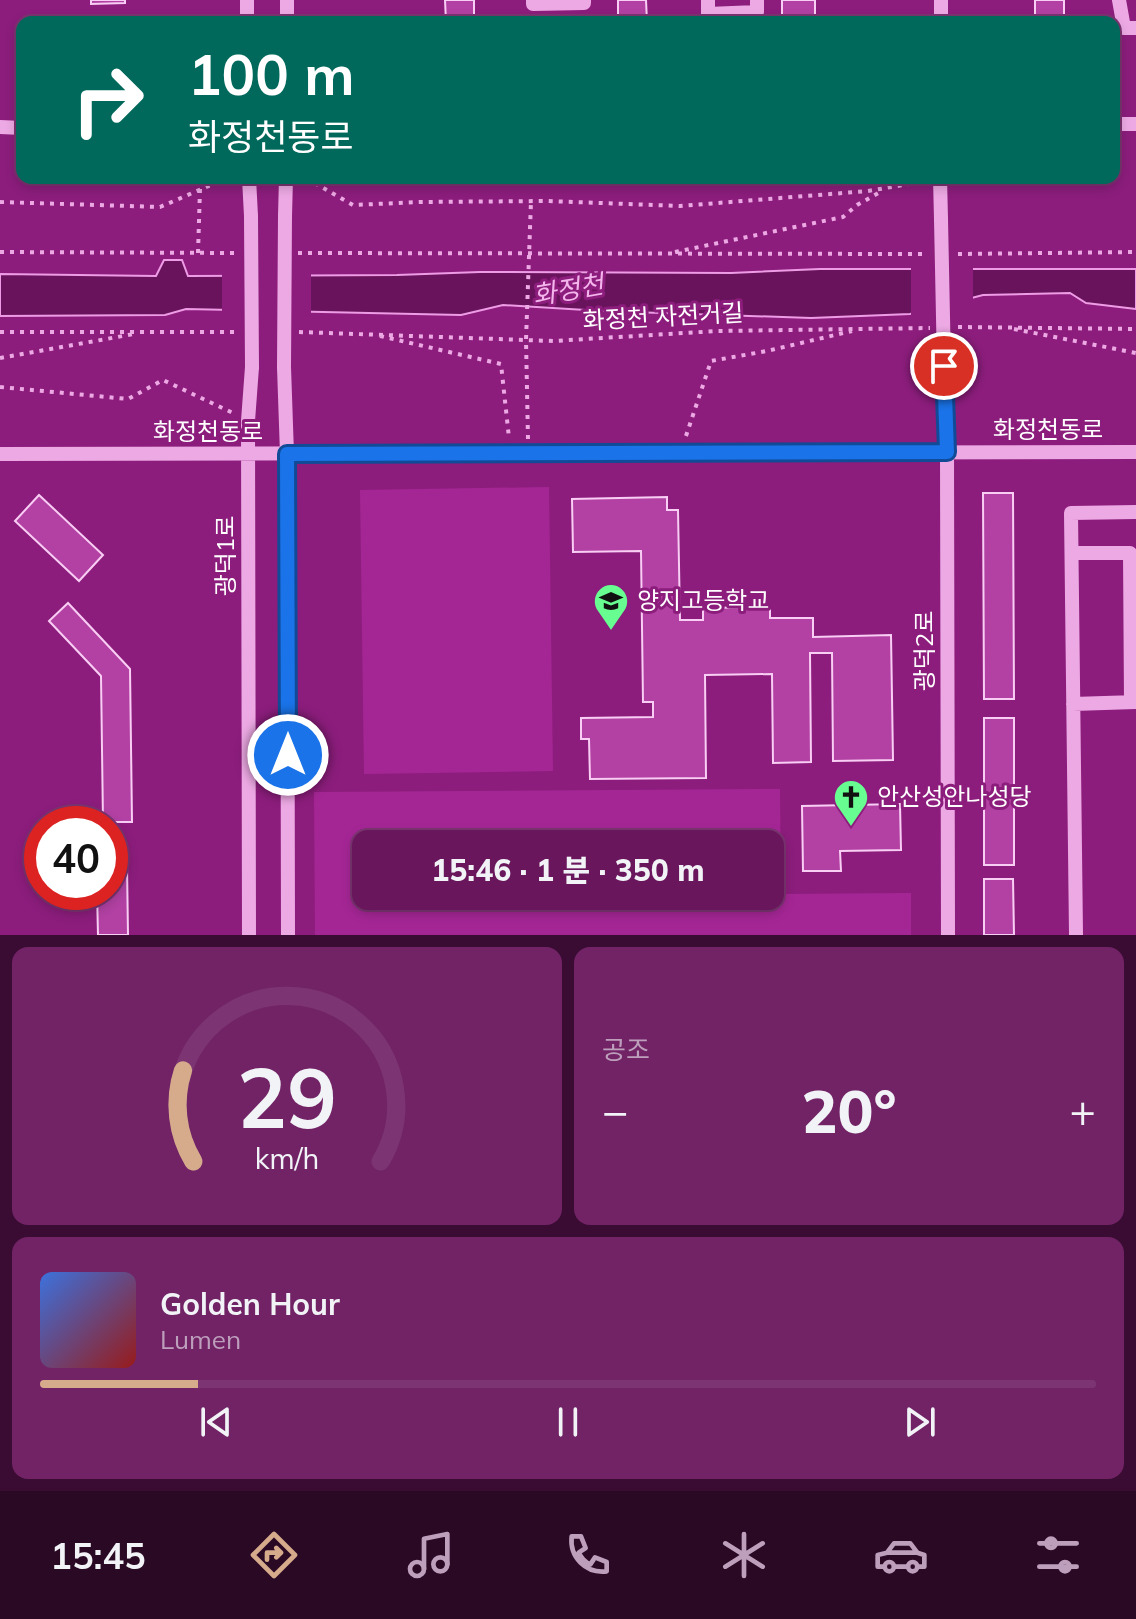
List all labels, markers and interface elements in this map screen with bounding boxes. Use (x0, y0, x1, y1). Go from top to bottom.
text: 100 m (188, 39, 355, 109)
icon: right (56, 48, 160, 152)
text: 화정천동로 (188, 114, 354, 159)
water label: 화정천 (530, 266, 609, 312)
street label: 화정천 자전거길 (582, 297, 744, 335)
pin (910, 332, 978, 400)
icon: arrive (922, 344, 966, 388)
street label: 화정천동로 (993, 414, 1103, 444)
street label: 화정천동로 (153, 416, 263, 446)
street label: 광덕1로 (210, 516, 240, 596)
school or university icon: 양지고등학교 (592, 582, 630, 632)
place label: 양지고등학교 (637, 585, 769, 615)
street label: 광덕2로 (909, 611, 939, 691)
position arrow (246, 713, 330, 797)
church icon: 안산성안나성당 (832, 778, 870, 828)
place label: 안산성안나성당 (877, 781, 1032, 811)
speed limit sign: 40 (24, 806, 128, 910)
text: 15:46 · 1 분 · 350 m (431, 851, 705, 889)
text: 공조 (602, 1033, 650, 1066)
text: 29 (237, 1044, 337, 1149)
text: 20° (801, 1073, 897, 1148)
text: − (602, 1083, 628, 1138)
text: + (1070, 1083, 1096, 1138)
text: km/h (255, 1140, 319, 1176)
text: Golden Hour (160, 1285, 340, 1323)
text: Lumen (160, 1323, 241, 1356)
icon: previous (194, 1400, 238, 1444)
icon: pause (546, 1400, 590, 1444)
icon: next (898, 1400, 942, 1444)
icon: directions (246, 1527, 302, 1583)
icon: music (403, 1527, 459, 1583)
icon: phone (560, 1527, 616, 1583)
icon: climate (716, 1527, 772, 1583)
icon: car (873, 1527, 929, 1583)
icon: filters (1030, 1527, 1086, 1583)
text: 15:45 (50, 1533, 146, 1578)

